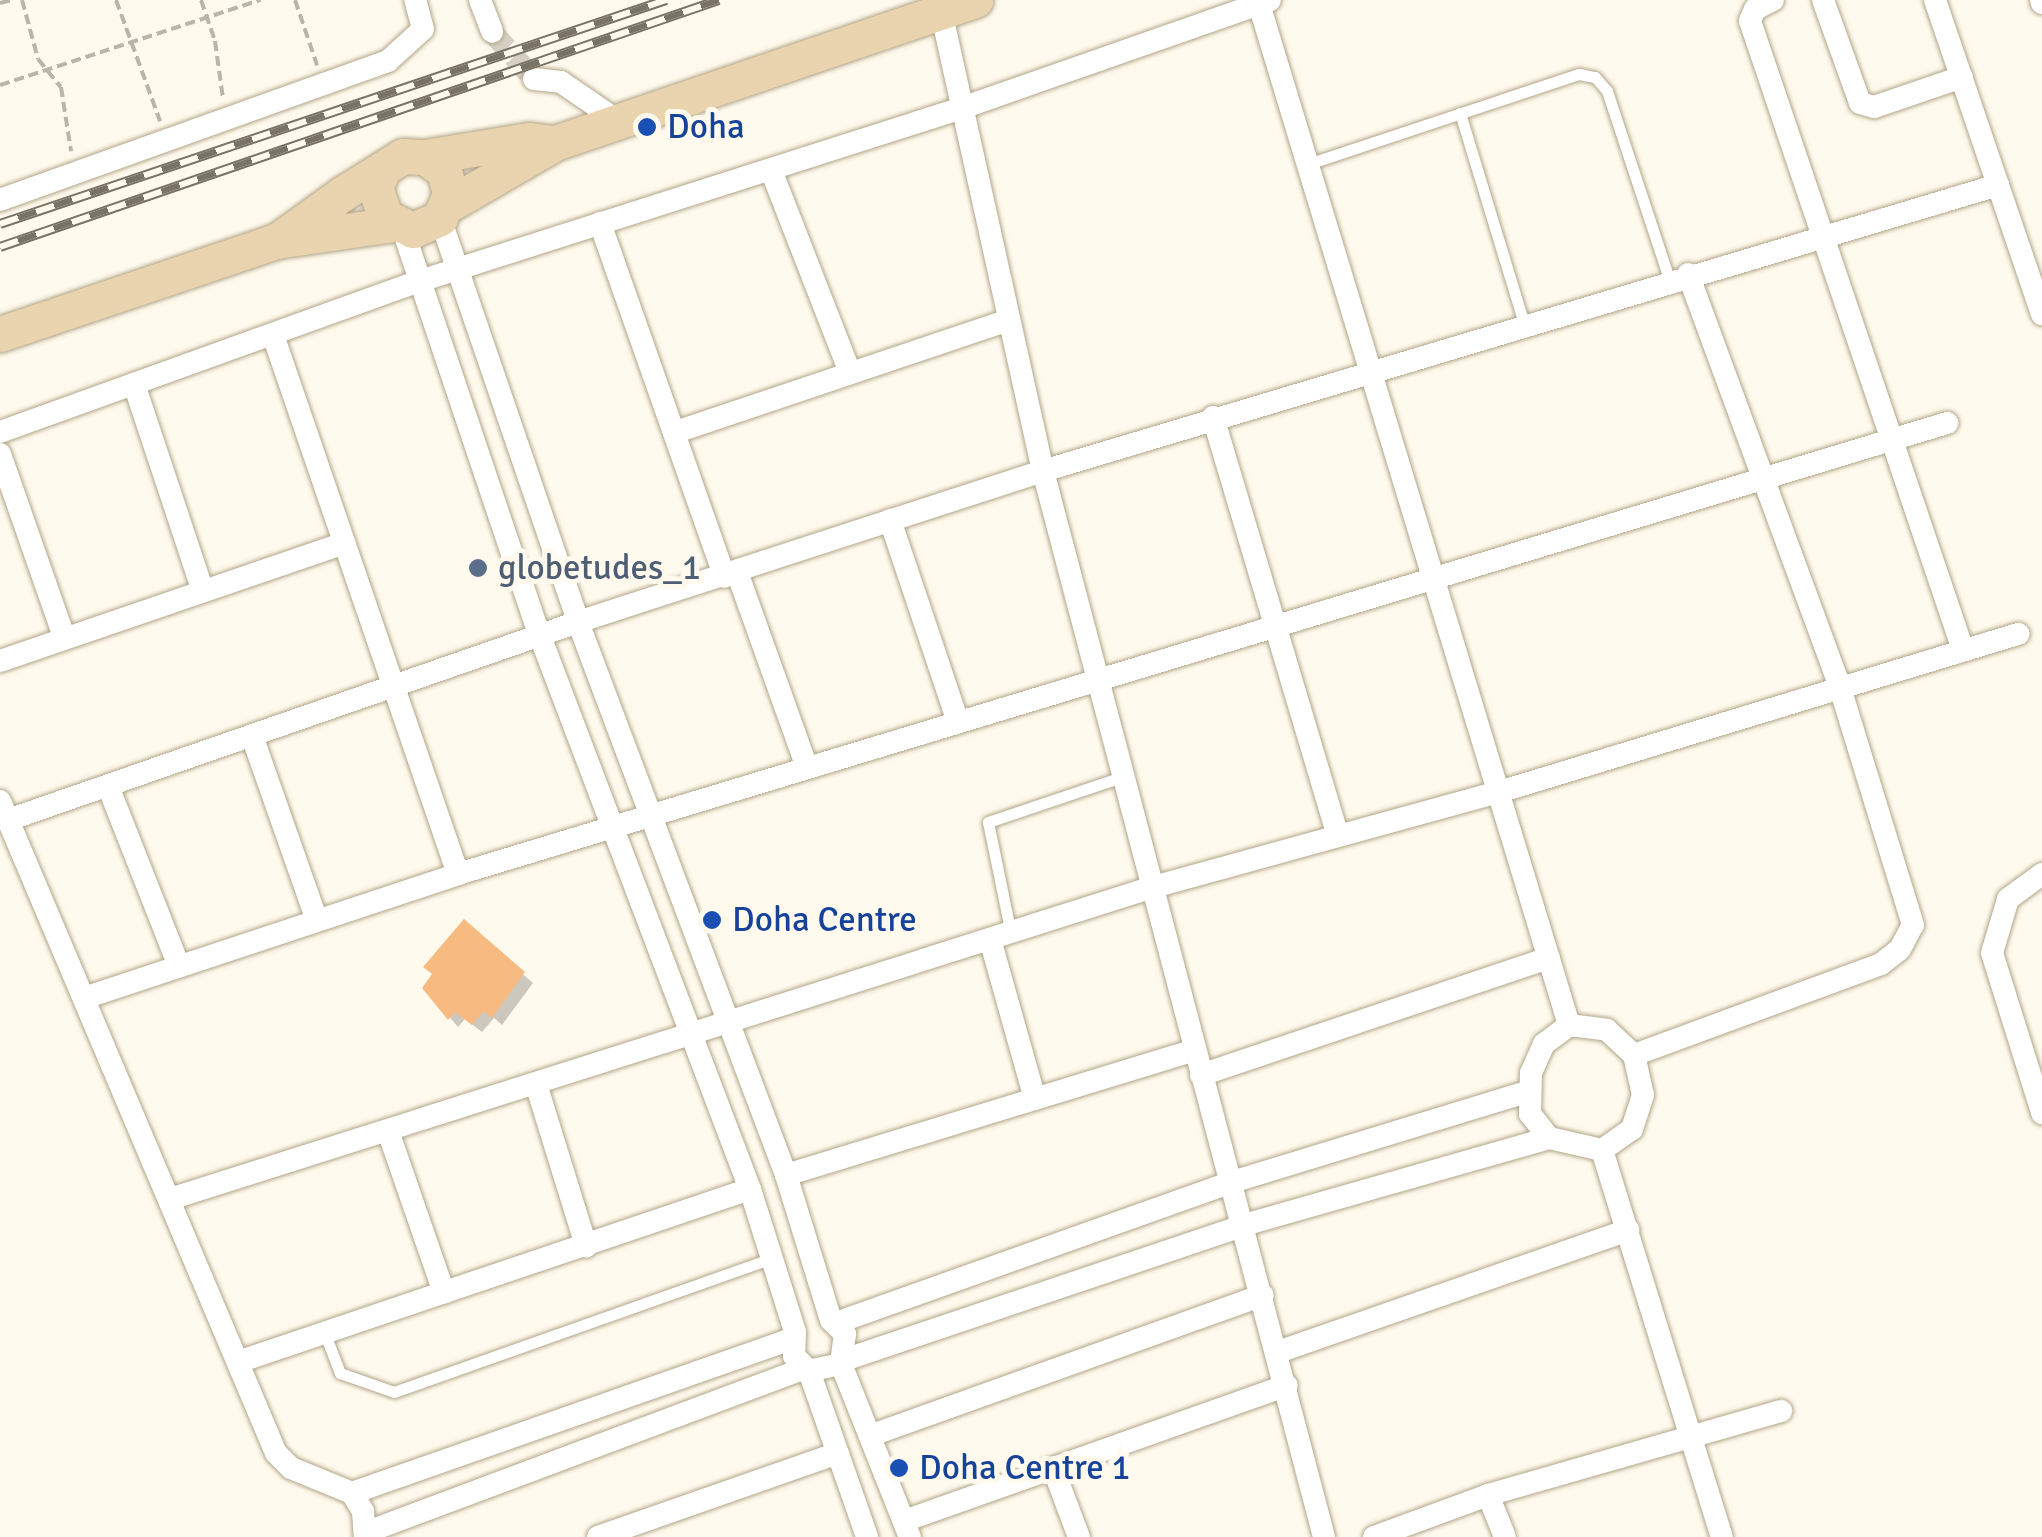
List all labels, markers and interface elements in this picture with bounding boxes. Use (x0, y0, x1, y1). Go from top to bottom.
place label: Doha (667, 106, 745, 148)
marker: Doha (636, 116, 658, 138)
place label: globetudes_1 (498, 547, 701, 589)
marker: globetudes_1 (467, 557, 489, 579)
place label: Doha Centre (732, 899, 917, 941)
marker: Doha Centre (701, 909, 723, 931)
place label: Doha Centre 1 (919, 1447, 1130, 1489)
marker: Doha Centre 1 (888, 1457, 910, 1479)

